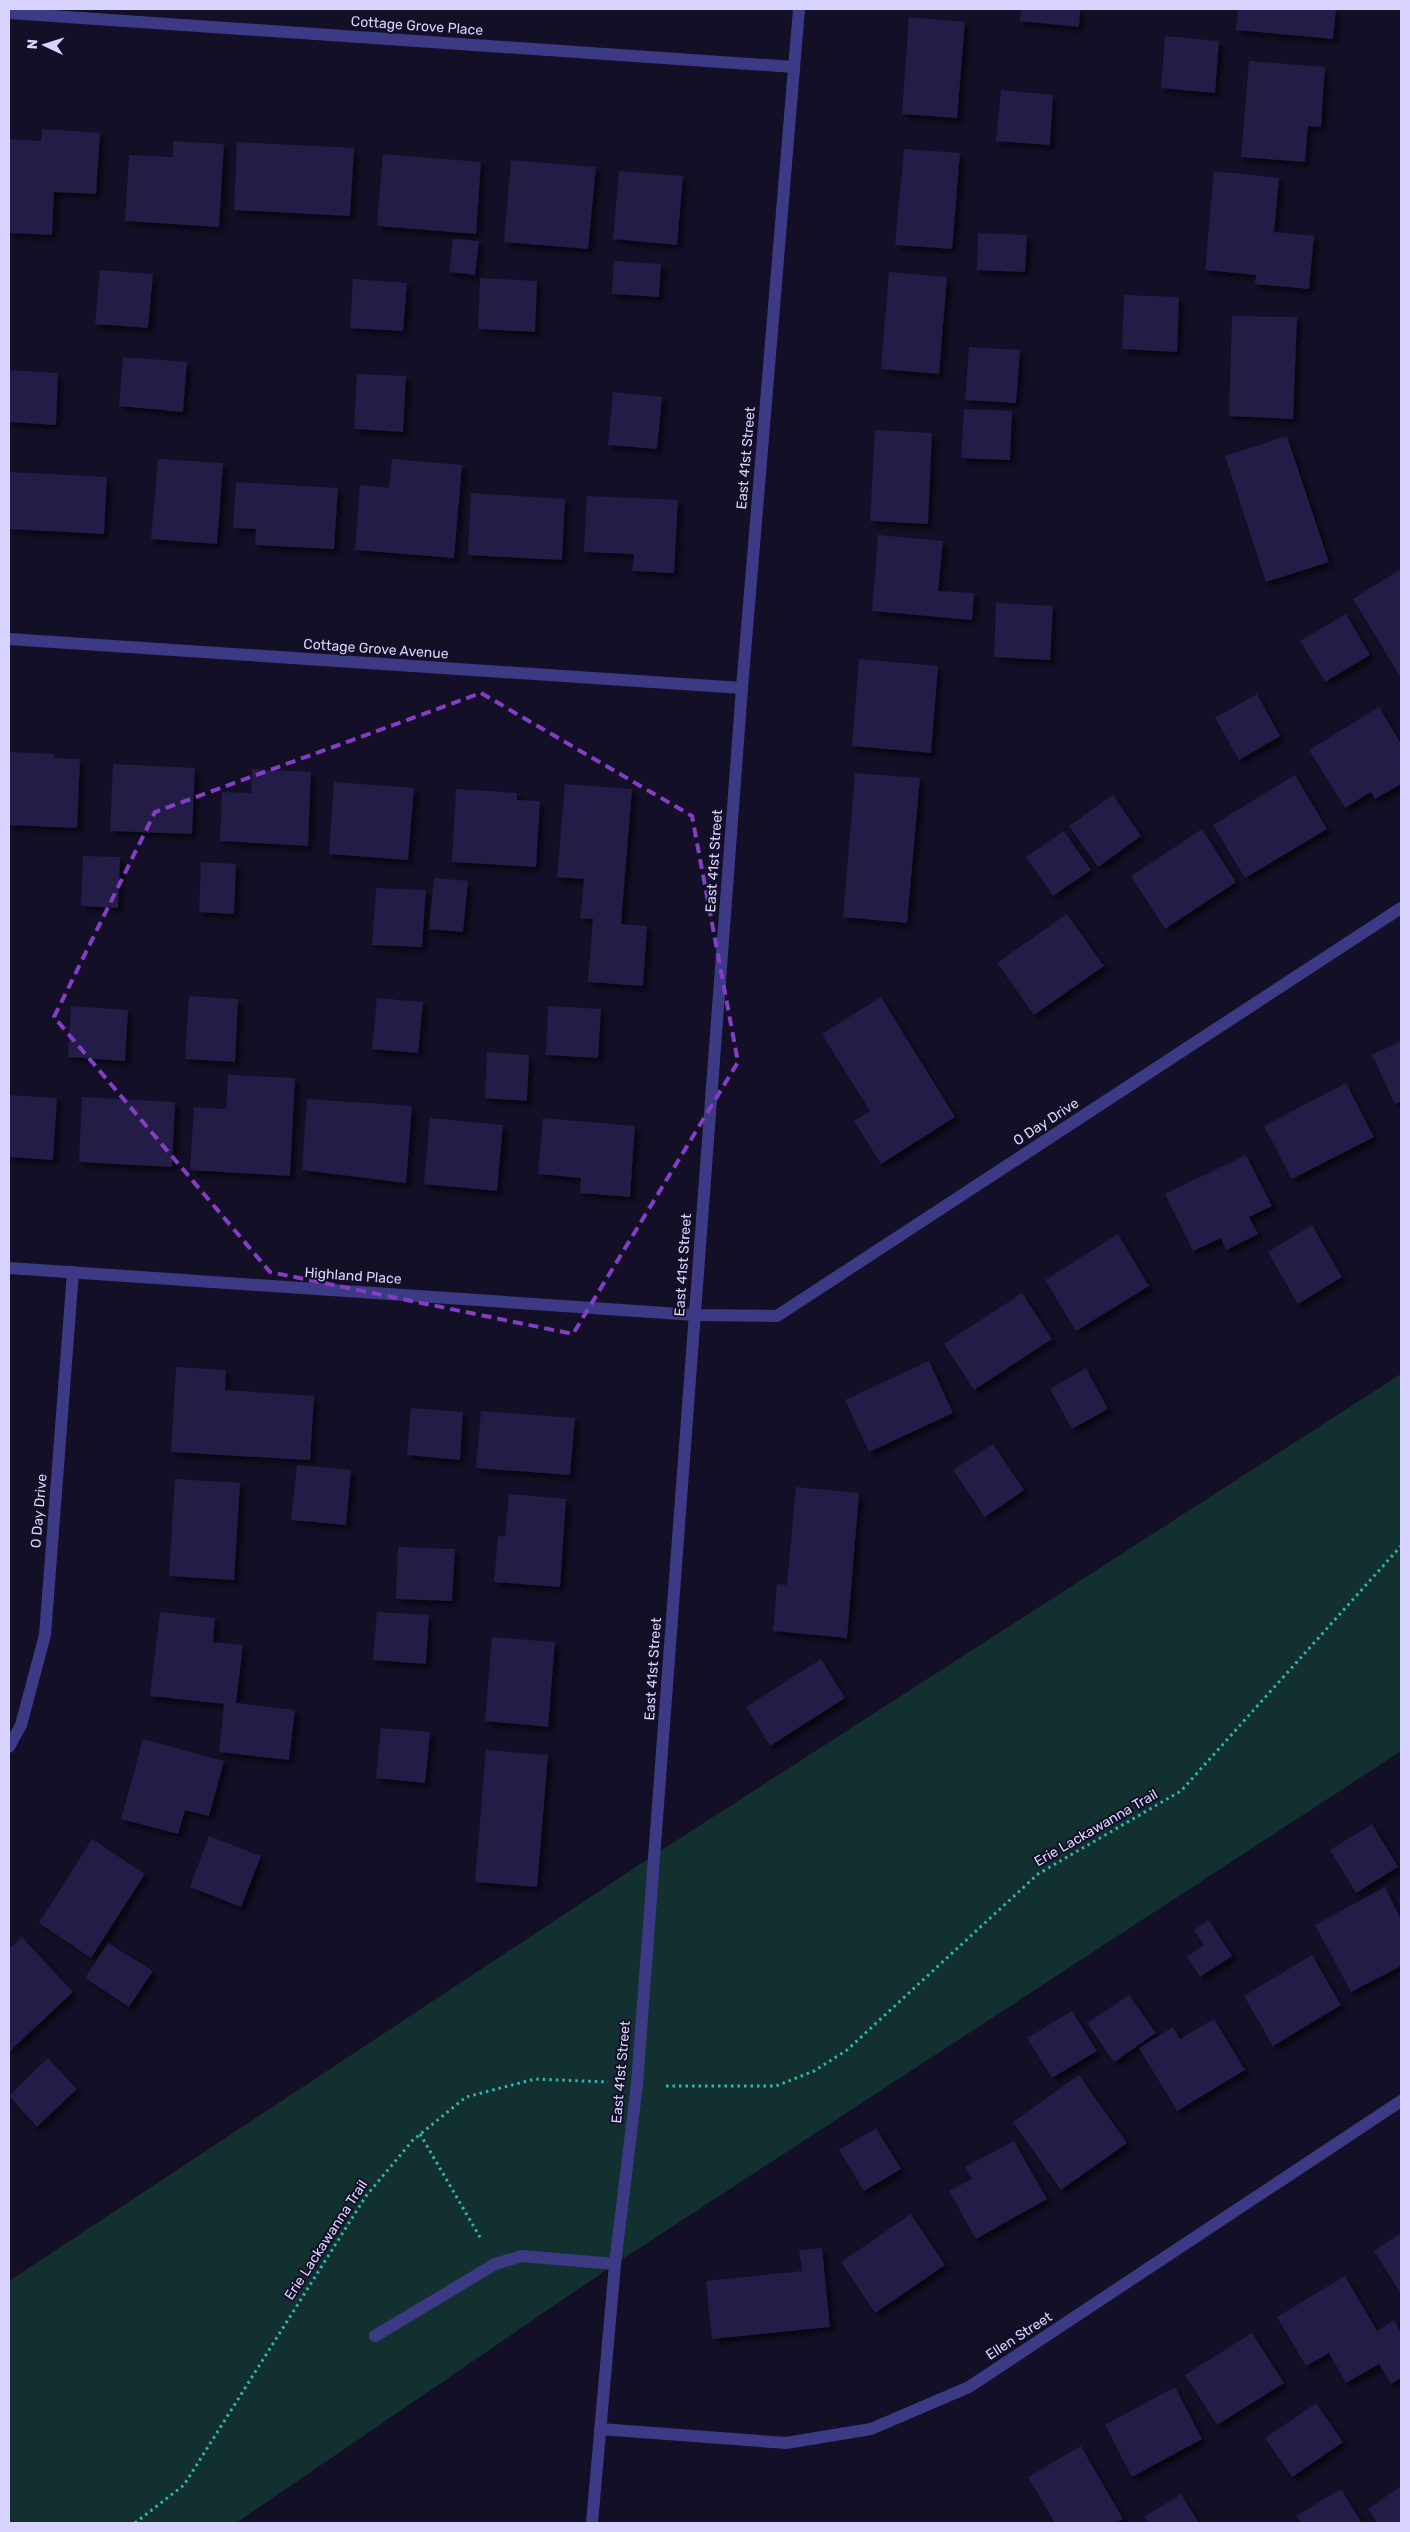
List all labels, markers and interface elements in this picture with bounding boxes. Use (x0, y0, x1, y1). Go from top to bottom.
street label: Cottage Grove Place (350, 13, 484, 39)
north arrow (20, 20, 70, 70)
text: N (24, 39, 41, 50)
street label: East 41st Street (733, 405, 759, 510)
street label: Cottage Grove Avenue (303, 635, 449, 663)
street label: East 41st Street (702, 808, 726, 913)
street label: O Day Drive (1010, 1094, 1082, 1149)
street label: East 41st Street (671, 1212, 695, 1317)
street label: Highland Place (304, 1264, 402, 1288)
street label: O Day Drive (27, 1473, 51, 1549)
street label: East 41st Street (641, 1616, 665, 1721)
street label: Erie Lackawanna Trail (1031, 1786, 1161, 1870)
street label: East 41st Street (608, 2019, 634, 2124)
street label: Erie Lackawanna Trail (281, 2177, 371, 2303)
street label: Ellen Street (983, 2308, 1056, 2364)

